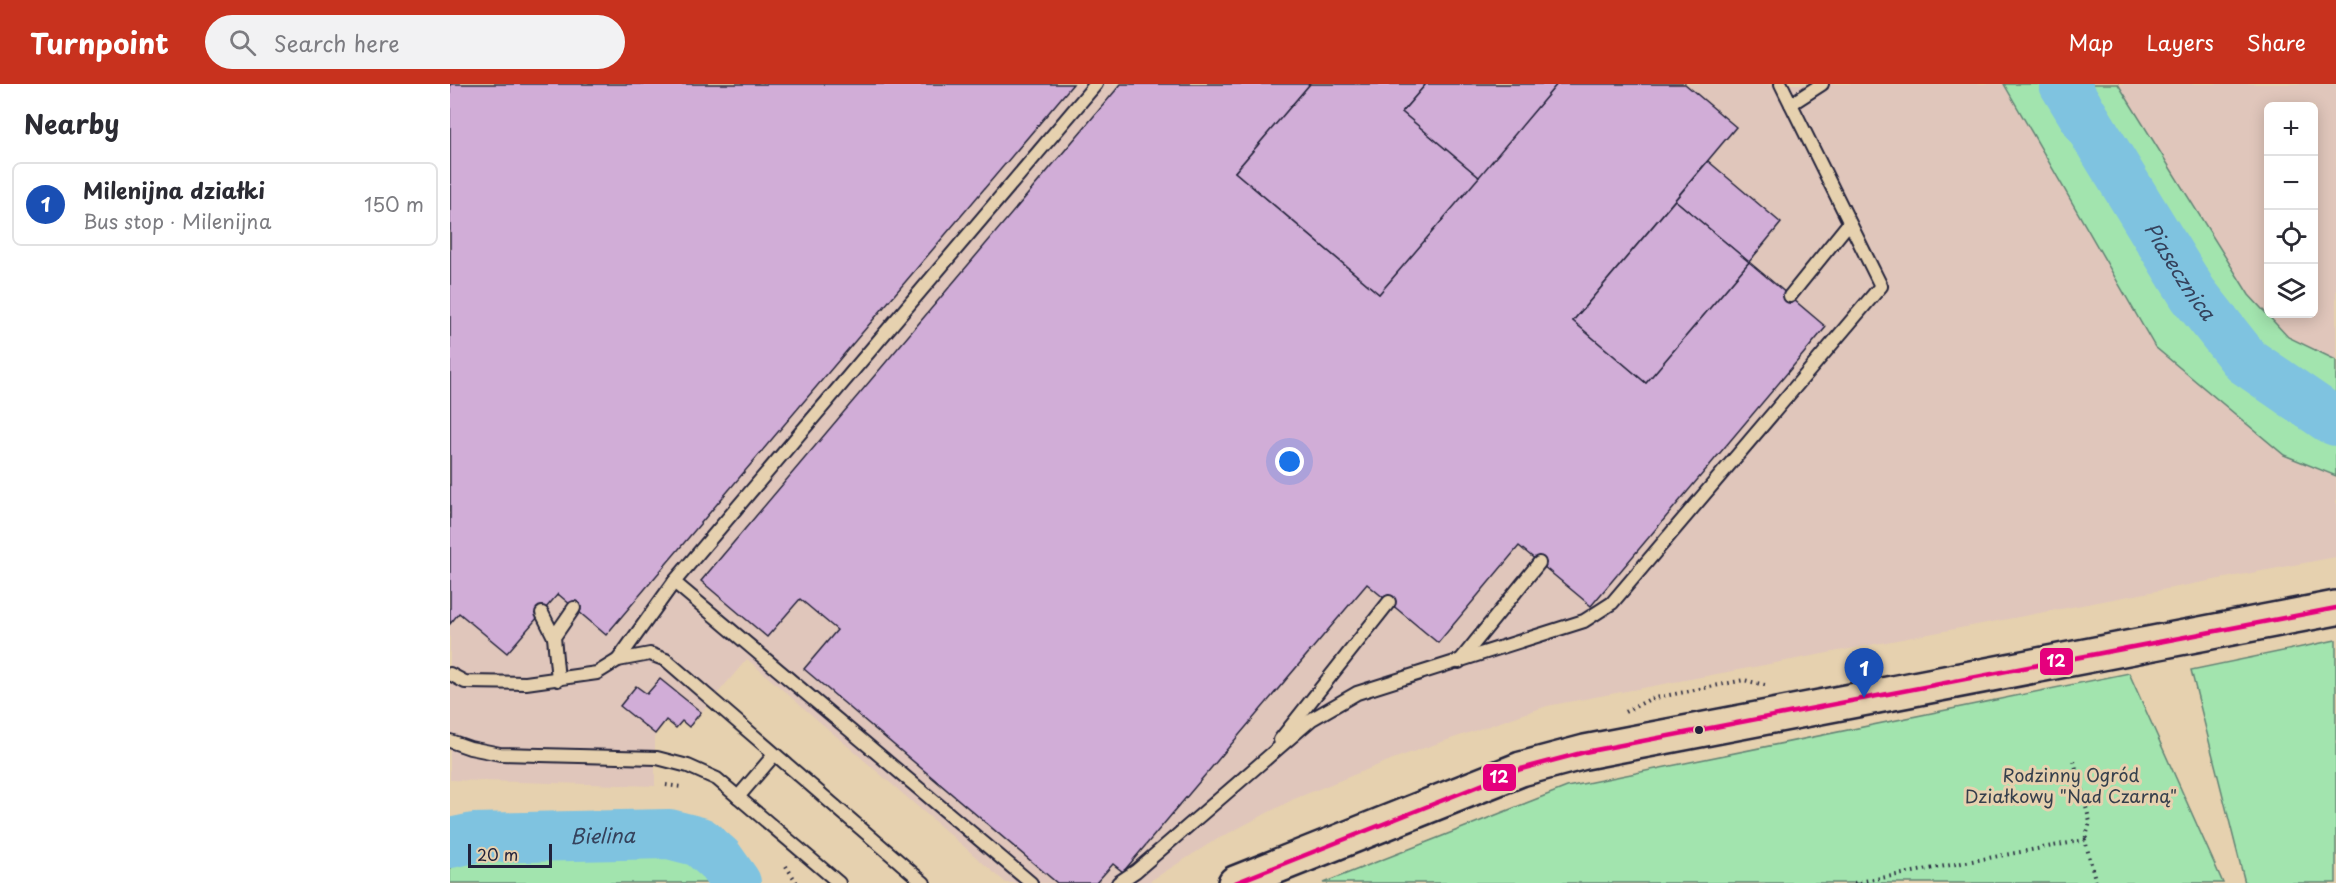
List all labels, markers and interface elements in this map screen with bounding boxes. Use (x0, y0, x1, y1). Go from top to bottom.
search box (205, 15, 625, 69)
text: Turnpoint (30, 21, 169, 64)
icon: search (226, 26, 259, 59)
text: Search here (274, 26, 400, 59)
text: Map (2069, 26, 2113, 58)
text: Layers (2146, 26, 2214, 58)
text: Share (2247, 26, 2306, 58)
map controls (2264, 102, 2318, 318)
button: + (2264, 102, 2318, 156)
text: Nearby (24, 104, 119, 143)
button: − (2264, 156, 2318, 210)
text: Milenijna działki (83, 173, 265, 206)
text: 1 (41, 189, 50, 219)
text: 150 m (364, 189, 424, 219)
text: Bus stop · Milenijna (83, 206, 271, 236)
button: locate (2264, 210, 2318, 264)
water label: Piasecznica (2137, 216, 2224, 327)
button: layers (2264, 264, 2318, 318)
your location (1275, 447, 1304, 476)
line badge: 12 (2039, 647, 2074, 676)
pin: 1 (1844, 648, 1884, 698)
text: 12 (2047, 648, 2065, 672)
unlabelled marker (1693, 724, 1705, 736)
park label: Rodzinny Ogród Działkowy "Nad Czarną" (1965, 761, 2177, 809)
line badge: 12 (1482, 763, 1517, 792)
text: 12 (1490, 764, 1508, 788)
water label: Bielina (570, 820, 637, 851)
scale bar (468, 841, 552, 868)
text: 20 m (477, 842, 518, 866)

